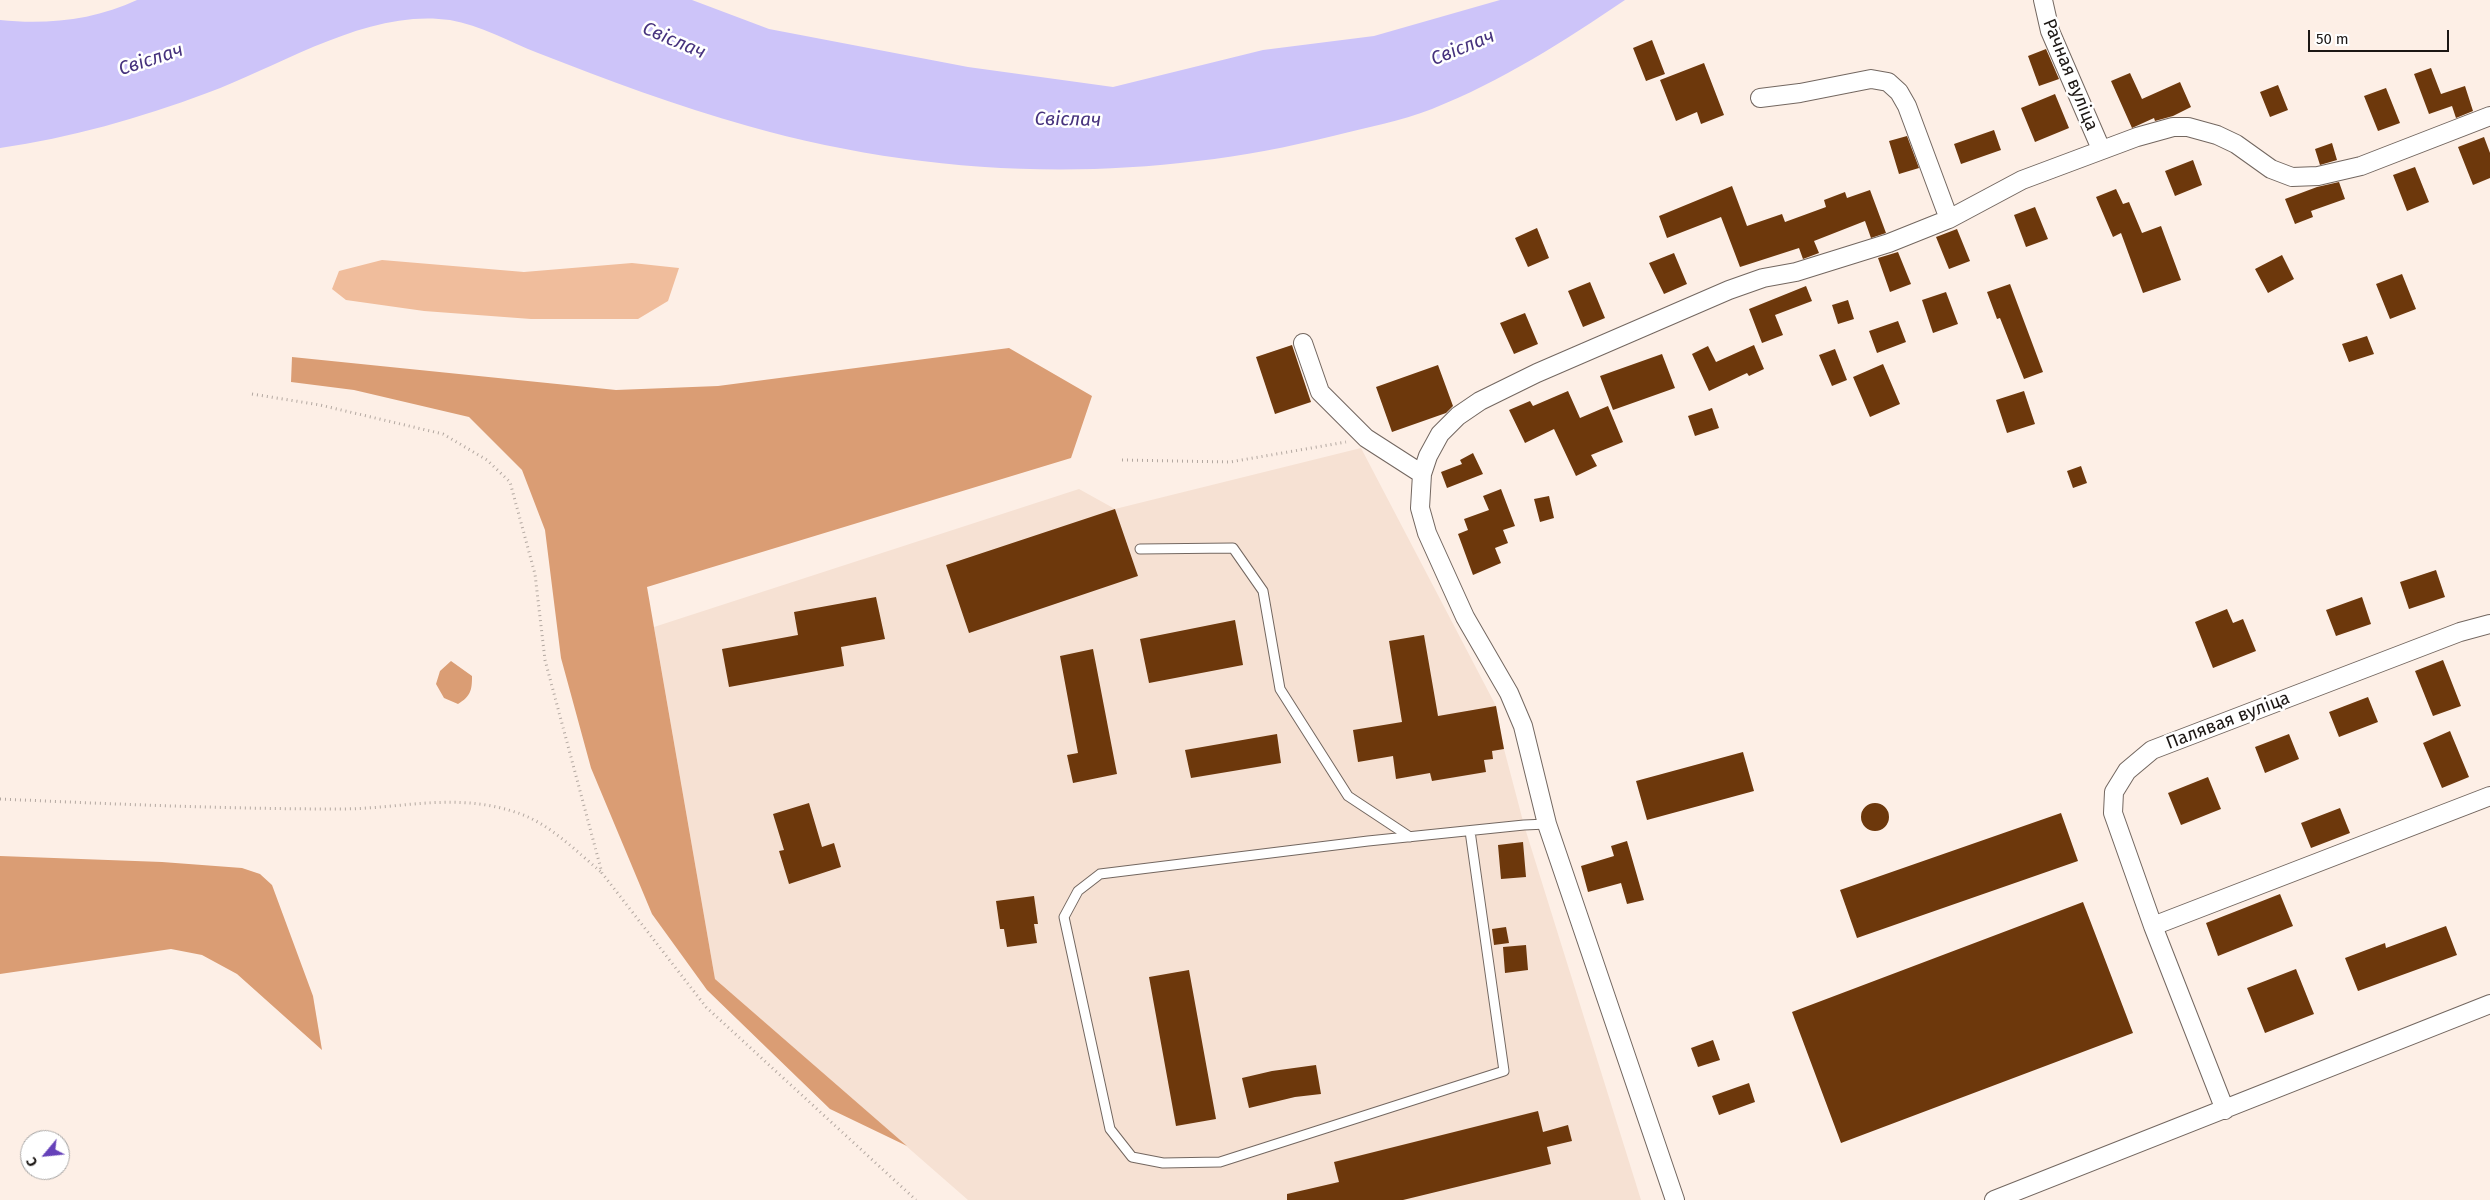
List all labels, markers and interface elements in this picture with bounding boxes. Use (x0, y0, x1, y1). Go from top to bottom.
street label: Рачная вуліца (2038, 16, 2102, 134)
water label: Свіслач (639, 17, 709, 65)
scale bar (2310, 20, 2451, 52)
water label: Свіслач (1428, 25, 1498, 71)
text: 50 m (2316, 30, 2349, 48)
water label: Свіслач (116, 39, 186, 81)
water label: Свіслач (1034, 108, 1102, 132)
street label: Палявая вуліца (2163, 687, 2293, 755)
north arrow (20, 1130, 70, 1180)
text: С (23, 1154, 42, 1169)

